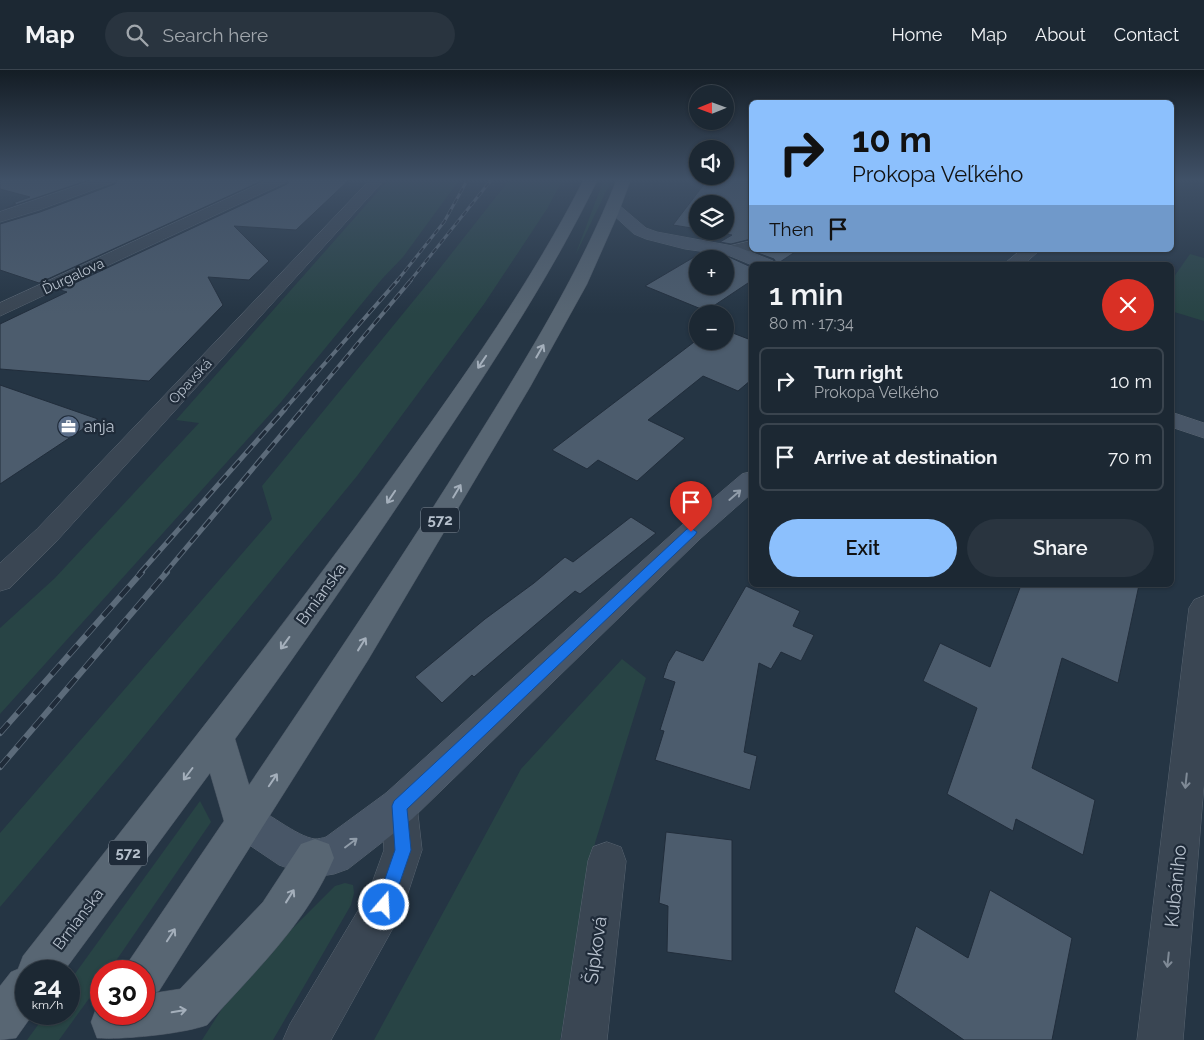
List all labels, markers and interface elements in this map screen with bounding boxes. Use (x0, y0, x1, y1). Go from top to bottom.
search box (105, 12, 455, 57)
text: Map (25, 20, 75, 49)
icon: search (123, 21, 151, 49)
text: Search here (163, 24, 268, 46)
text: Home (891, 24, 942, 45)
text: Map (970, 24, 1007, 45)
text: About (1035, 24, 1086, 45)
text: Contact (1114, 24, 1179, 45)
north arrow (689, 85, 734, 130)
map controls (689, 85, 734, 350)
text: 10 m (852, 119, 932, 160)
icon: right (769, 120, 834, 185)
button: sound (689, 140, 734, 185)
text: Prokopa Veľkého (852, 161, 1023, 187)
button: layers (689, 195, 734, 240)
icon: arrive (824, 215, 852, 243)
text: Then (769, 218, 814, 240)
button: + (689, 250, 734, 295)
street label: Ďurgalova (39, 254, 106, 297)
text: 1 min (769, 277, 844, 312)
button: close (1102, 279, 1154, 331)
button: − (689, 305, 734, 350)
text: 80 m · 17:34 (769, 314, 854, 333)
one-way arrow (535, 345, 545, 359)
street label: Opavská (165, 355, 215, 407)
one-way arrow (477, 355, 487, 369)
text: Turn right (814, 361, 903, 383)
icon: right (771, 367, 799, 395)
text: 10 m (1110, 370, 1152, 392)
text: Prokopa Veľkého (814, 383, 939, 402)
office icon: anja (56, 414, 80, 438)
place label: anja (84, 417, 114, 436)
icon: arrive (771, 443, 799, 471)
text: Arrive at destination (814, 446, 998, 468)
text: 70 m (1108, 446, 1152, 468)
pin (670, 481, 712, 532)
one-way arrow (453, 485, 463, 499)
icon: arrive (677, 488, 705, 516)
one-way arrow (728, 489, 741, 500)
one-way arrow (386, 490, 396, 504)
road number: 572 (421, 508, 459, 532)
button: Exit (769, 519, 957, 577)
button: Share (967, 519, 1154, 577)
street label: Brnianska (292, 559, 350, 629)
one-way arrow (280, 636, 291, 649)
one-way arrow (357, 637, 367, 651)
one-way arrow (183, 767, 193, 781)
one-way arrow (1181, 772, 1191, 788)
one-way arrow (268, 773, 279, 787)
one-way arrow (344, 838, 358, 848)
road number: 572 (109, 840, 147, 866)
street label: Kubániho (1160, 844, 1190, 928)
position arrow (357, 878, 409, 930)
street label: Brnianska (49, 885, 107, 953)
one-way arrow (285, 890, 295, 904)
street label: Šípková (579, 915, 611, 985)
one-way arrow (166, 929, 176, 943)
one-way arrow (1163, 951, 1173, 967)
speed limit sign: 30 (90, 960, 155, 1025)
text: 24 (33, 971, 62, 1001)
text: km/h (32, 998, 63, 1012)
one-way arrow (170, 1005, 186, 1015)

